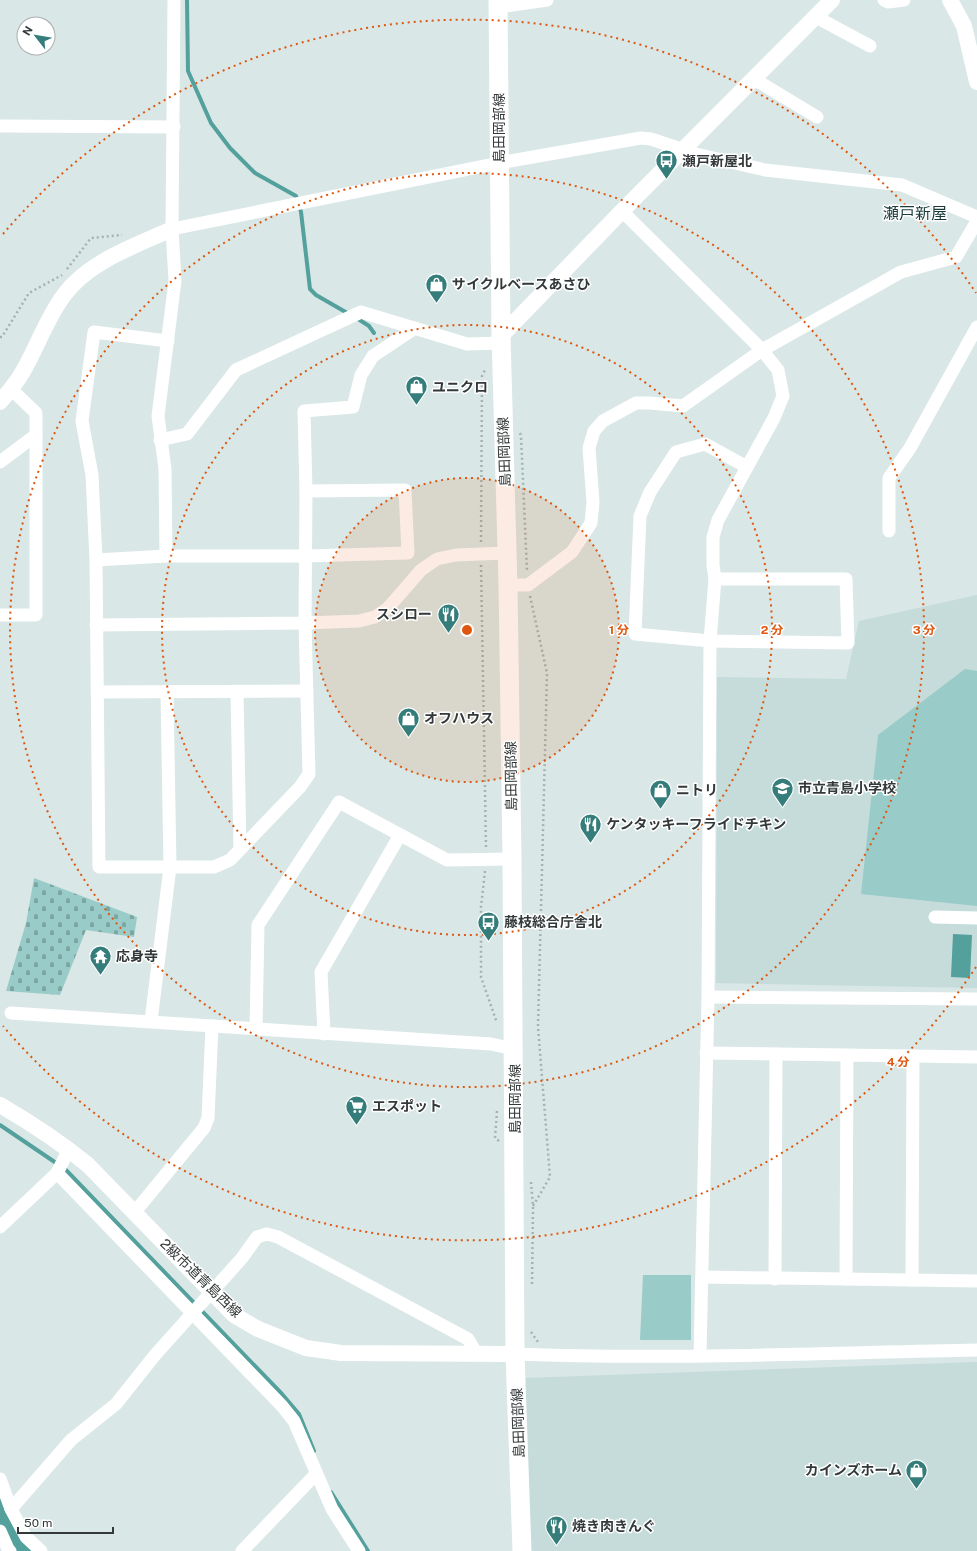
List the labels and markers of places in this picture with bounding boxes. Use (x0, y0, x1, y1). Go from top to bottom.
bus stop icon: 瀬戸新屋北 (654, 148, 680, 181)
place label: 瀬戸新屋北 (682, 153, 752, 169)
shop icon: サイクルベースあさひ (424, 271, 450, 304)
place label: サイクルベースあさひ (452, 276, 591, 292)
shop icon: ユニクロ (403, 374, 429, 407)
place label: ユニクロ (432, 379, 488, 395)
restaurant icon: スシロー (435, 601, 461, 634)
place label: スシロー (376, 606, 432, 622)
centre of rings (460, 623, 474, 637)
shop icon: オフハウス (396, 705, 422, 738)
place label: オフハウス (424, 710, 494, 726)
school or university icon: 市立青島小学校 (769, 775, 795, 808)
shop icon: ニトリ (648, 777, 674, 810)
place label: 市立青島小学校 (798, 780, 896, 796)
place label: ニトリ (676, 782, 718, 798)
restaurant icon: ケンタッキーフライドチキン (578, 811, 604, 844)
place label: ケンタッキーフライドチキン (606, 816, 786, 832)
bus stop icon: 藤枝総合庁舎北 (476, 909, 502, 942)
place label: 藤枝総合庁舎北 (504, 914, 602, 930)
temple icon: 応身寺 (87, 943, 113, 976)
place label: 応身寺 (116, 948, 158, 964)
supermarket icon: エスポット (343, 1093, 369, 1126)
place label: エスポット (372, 1098, 442, 1114)
shop icon: カインズホーム (904, 1457, 930, 1490)
place label: カインズホーム (805, 1462, 902, 1478)
restaurant icon: 焼き肉きんぐ (543, 1513, 569, 1546)
place label: 焼き肉きんぐ (572, 1518, 656, 1534)

